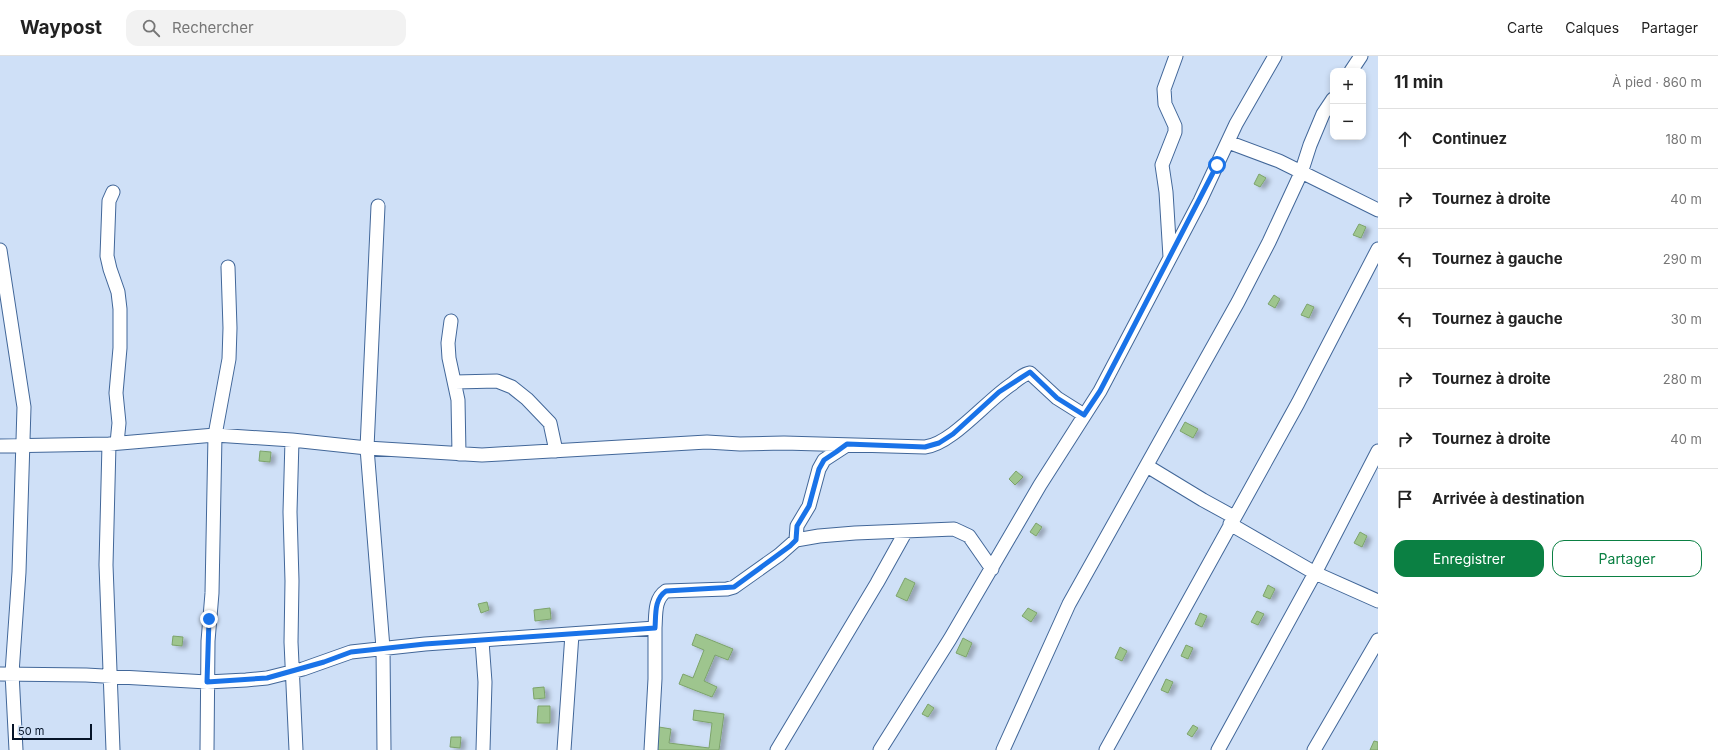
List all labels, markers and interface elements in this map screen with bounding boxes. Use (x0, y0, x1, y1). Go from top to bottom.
search box (126, 10, 406, 46)
text: Waypost (20, 16, 102, 39)
icon: search (140, 17, 162, 39)
text: Rechercher (172, 18, 254, 37)
text: Carte (1507, 19, 1543, 36)
text: Calques (1565, 19, 1619, 36)
text: Partager (1641, 19, 1698, 36)
map controls (1330, 68, 1366, 140)
button: + (1330, 68, 1366, 104)
text: 11 min (1394, 72, 1443, 92)
text: À pied · 860 m (1612, 74, 1702, 90)
button: − (1330, 104, 1366, 140)
icon: ahead (1394, 128, 1416, 150)
text: Continuez (1432, 129, 1507, 148)
text: 180 m (1665, 131, 1702, 147)
route start (1208, 156, 1226, 174)
icon: right (1394, 188, 1416, 210)
text: Tournez à droite (1432, 189, 1551, 208)
text: 40 m (1670, 191, 1702, 207)
icon: left (1394, 248, 1416, 270)
text: Tournez à gauche (1432, 249, 1563, 268)
text: 290 m (1663, 251, 1702, 267)
icon: left (1394, 308, 1416, 330)
text: Tournez à gauche (1432, 309, 1563, 328)
text: 30 m (1671, 311, 1702, 327)
icon: right (1394, 368, 1416, 390)
text: Tournez à droite (1432, 369, 1551, 388)
text: 280 m (1663, 371, 1702, 387)
icon: right (1394, 428, 1416, 450)
text: Tournez à droite (1432, 429, 1551, 448)
text: 40 m (1670, 431, 1702, 447)
icon: arrive (1394, 488, 1416, 510)
text: Arrivée à destination (1432, 489, 1585, 508)
button: Enregistrer (1394, 540, 1544, 577)
button: Partager (1552, 540, 1702, 577)
route end (200, 610, 218, 628)
scale bar (12, 722, 92, 741)
text: 50 m (18, 724, 44, 738)

